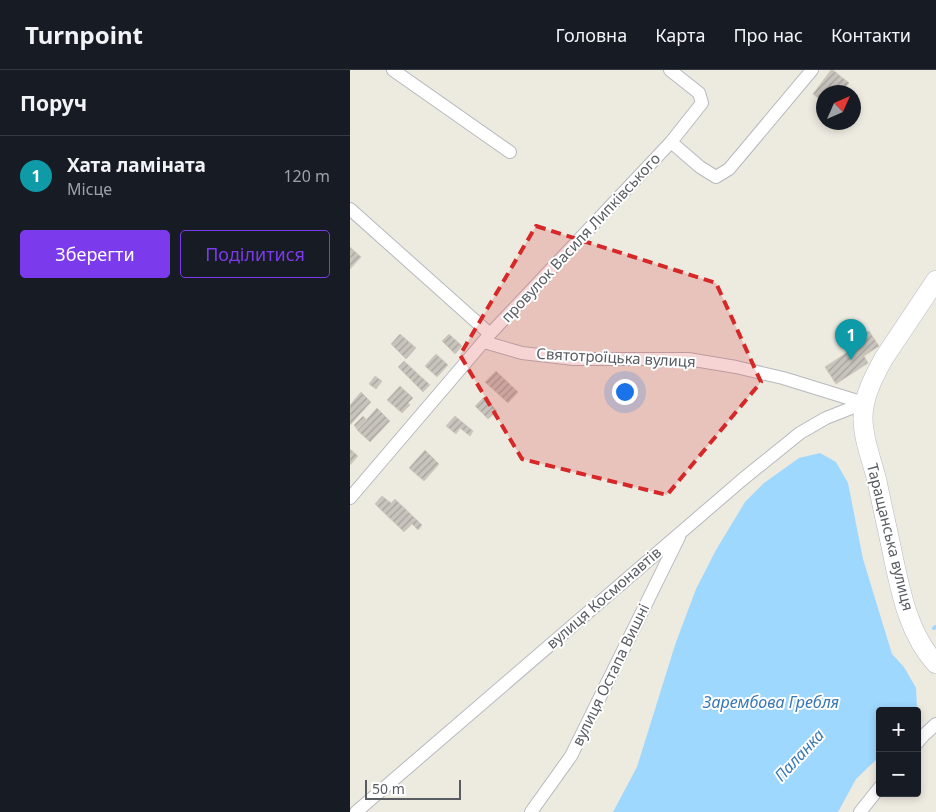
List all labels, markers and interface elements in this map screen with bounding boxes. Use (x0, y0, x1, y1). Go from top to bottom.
text: Turnpoint (25, 18, 143, 51)
text: Головна (556, 23, 627, 47)
text: Карта (655, 23, 705, 47)
text: Про нас (733, 23, 803, 47)
text: Контакти (831, 23, 911, 47)
north arrow (816, 85, 861, 130)
text: Поруч (20, 89, 87, 117)
street label: провулок Василя Липківського (496, 148, 664, 326)
text: Хата ламіната (67, 152, 206, 178)
text: 1 (31, 165, 41, 187)
text: 120 m (283, 165, 330, 187)
text: Місце (67, 178, 112, 200)
button: Зберегти (20, 230, 170, 278)
button: Поділитися (180, 230, 330, 278)
pin: 1 (835, 319, 867, 360)
street label: Святотроїцька вулиця (536, 343, 696, 371)
your location (612, 379, 638, 405)
street label: Таращанська вулиця (863, 461, 919, 613)
street label: вулиця Космонавтів (542, 542, 665, 653)
street label: вулиця Остапа Вишні (567, 600, 653, 749)
water label: Зарембова Гребля (702, 691, 839, 713)
map controls (876, 707, 921, 797)
button: + (876, 707, 921, 752)
water label: Паланка (769, 724, 829, 786)
button: − (876, 752, 921, 797)
scale bar (365, 777, 461, 800)
text: 50 m (372, 779, 405, 798)

